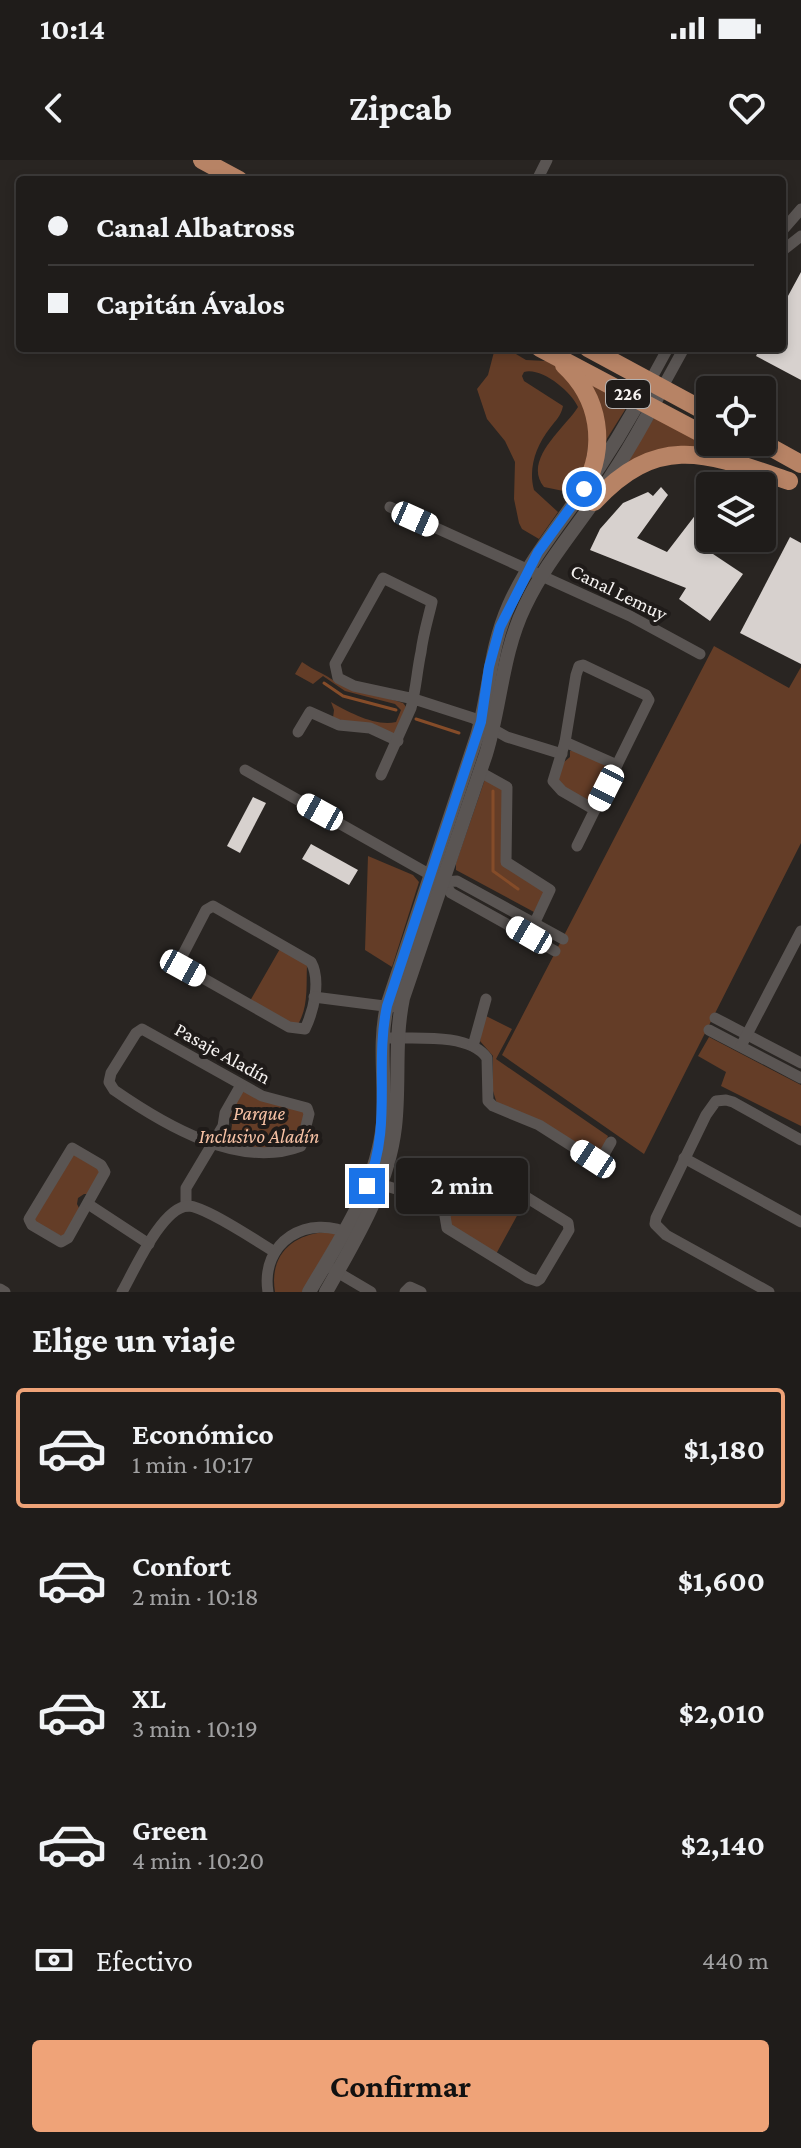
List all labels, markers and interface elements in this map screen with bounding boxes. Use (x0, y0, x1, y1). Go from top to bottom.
text: 10:14 (40, 12, 105, 45)
icon: back (32, 86, 76, 130)
icon: heart (725, 86, 769, 130)
text: Zipcab (349, 88, 452, 128)
text: Canal Albatross (96, 210, 295, 243)
text: Capitán Ávalos (96, 287, 285, 320)
map controls (696, 376, 776, 552)
button: locate (696, 376, 776, 456)
road number: 226 (606, 380, 650, 408)
route start (566, 471, 602, 507)
button: layers (696, 472, 776, 552)
car (388, 498, 442, 540)
street label: Canal Lemuy (567, 559, 672, 626)
car (584, 761, 628, 815)
car (293, 790, 347, 834)
car (502, 913, 556, 957)
car (156, 946, 210, 990)
street label: Pasaje Aladín (171, 1018, 275, 1089)
park label: Parque Inclusivo Aladín (199, 1102, 319, 1147)
car (566, 1136, 620, 1182)
callout: 2 min (395, 1158, 527, 1214)
route end (349, 1168, 385, 1204)
text: 2 min (431, 1171, 493, 1200)
text: Elige un viaje (32, 1320, 235, 1360)
icon: car (36, 1412, 108, 1484)
text: Económico (132, 1417, 274, 1450)
text: $1,180 (684, 1432, 765, 1465)
text: 1 min · 10:17 (132, 1450, 253, 1479)
icon: car (36, 1544, 108, 1616)
text: Confort (132, 1549, 231, 1582)
text: $1,600 (678, 1564, 765, 1597)
text: 2 min · 10:18 (132, 1582, 259, 1611)
icon: car (36, 1676, 108, 1748)
text: XL (132, 1681, 166, 1714)
text: $2,010 (679, 1696, 765, 1729)
text: 3 min · 10:19 (132, 1714, 258, 1743)
icon: car (36, 1808, 108, 1880)
text: Green (132, 1813, 208, 1846)
text: $2,140 (681, 1828, 765, 1861)
text: 4 min · 10:20 (132, 1846, 264, 1875)
icon: cash (32, 1938, 76, 1982)
text: Efectivo (96, 1944, 193, 1977)
text: 440 m (702, 1946, 769, 1975)
button: Confirmar (32, 2040, 769, 2132)

